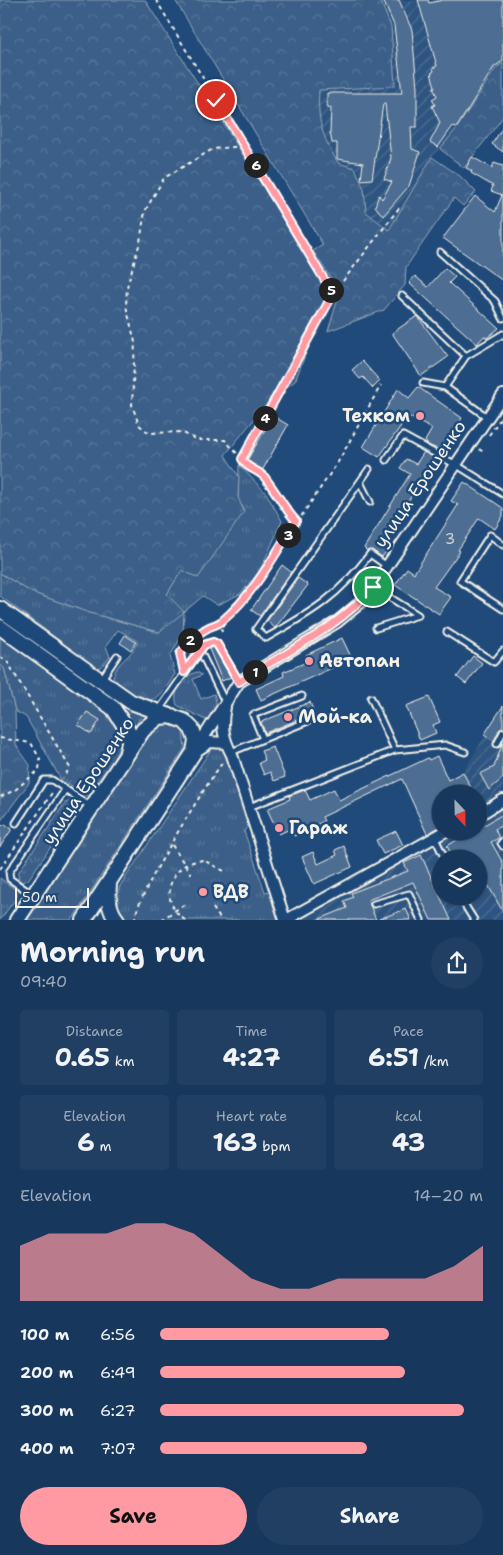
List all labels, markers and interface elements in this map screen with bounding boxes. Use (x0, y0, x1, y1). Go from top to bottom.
pin (195, 79, 237, 121)
icon: check (202, 86, 230, 114)
pin: 6 (244, 152, 268, 178)
text: 6 (252, 156, 261, 174)
pin: 5 (318, 278, 344, 302)
text: 5 (327, 281, 336, 299)
place label: Техком (342, 404, 410, 428)
pin: 4 (252, 406, 278, 430)
text: 4 (261, 409, 270, 427)
marker: Техком (414, 410, 426, 422)
street label: улица Ерошенко (369, 416, 471, 552)
pin: 3 (276, 522, 300, 548)
text: 3 (284, 526, 293, 544)
house number: 3 (445, 529, 455, 549)
pin (352, 566, 394, 608)
icon: arrive (359, 573, 387, 601)
pin: 2 (178, 628, 202, 652)
text: 2 (186, 631, 195, 649)
place label: Автопан (319, 649, 400, 673)
marker: Автопан (303, 655, 315, 667)
pin: 1 (242, 660, 268, 684)
text: 1 (252, 663, 259, 681)
place label: Мой-ка (298, 705, 373, 729)
marker: Мой-ка (282, 711, 294, 723)
street label: улица Ерошенко (37, 713, 139, 849)
north arrow (432, 785, 488, 840)
map controls (432, 785, 487, 905)
place label: Гараж (289, 816, 349, 840)
marker: Гараж (273, 822, 285, 834)
button: layers (432, 850, 487, 905)
place label: ВДВ (213, 880, 249, 904)
scale bar (15, 885, 89, 908)
marker: ВДВ (197, 886, 209, 898)
text: 50 m (22, 888, 57, 906)
text: Morning run (20, 933, 205, 971)
button: share (431, 937, 483, 989)
text: 09:40 (20, 971, 67, 992)
text: Distance (66, 1022, 123, 1040)
text: Time (235, 1022, 268, 1040)
text: Pace (393, 1022, 424, 1040)
text: 0.65 (54, 1040, 110, 1074)
text: 4:27 (223, 1040, 280, 1074)
text: 6:51 (368, 1040, 419, 1074)
text: km (110, 1052, 135, 1070)
text: /km (419, 1052, 449, 1070)
text: Elevation (63, 1107, 126, 1125)
text: Heart rate (216, 1107, 287, 1125)
text: kcal (395, 1107, 422, 1125)
text: 6 (77, 1125, 95, 1159)
text: 163 (213, 1125, 258, 1159)
text: 43 (392, 1125, 425, 1159)
text: m (95, 1137, 112, 1155)
text: bpm (258, 1137, 290, 1155)
text: Elevation (20, 1185, 92, 1206)
text: 14–20 m (414, 1185, 483, 1206)
text: 100 m (20, 1324, 69, 1345)
text: 6:56 (100, 1324, 135, 1345)
text: 200 m (20, 1362, 73, 1383)
text: 6:49 (100, 1362, 136, 1383)
text: 300 m (20, 1400, 74, 1421)
text: 6:27 (100, 1400, 135, 1421)
text: 400 m (20, 1438, 74, 1459)
text: 7:07 (100, 1438, 136, 1459)
button: Save (20, 1487, 247, 1545)
button: Share (257, 1487, 483, 1545)

